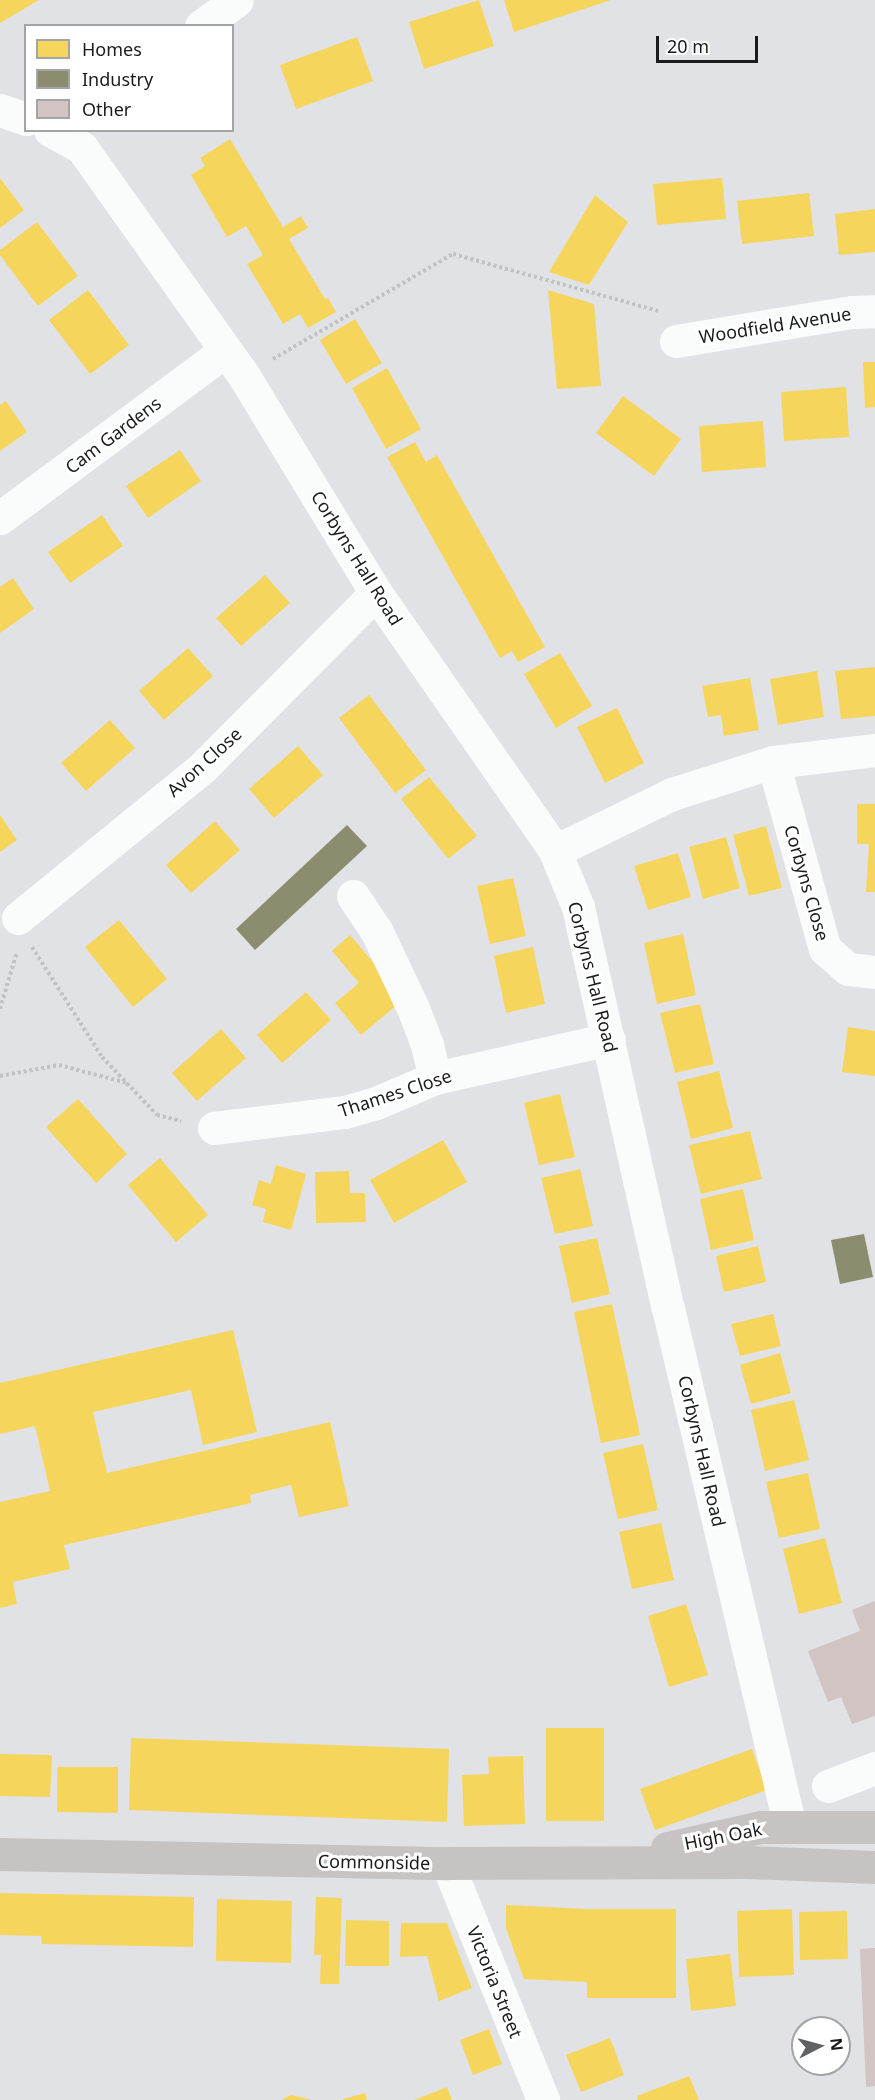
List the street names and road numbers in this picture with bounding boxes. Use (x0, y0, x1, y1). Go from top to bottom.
street label: Woodfield Avenue (697, 302, 853, 348)
street label: Cam Gardens (61, 392, 165, 478)
street label: Corbyns Hall Road (307, 487, 407, 629)
street label: Avon Close (162, 723, 246, 801)
street label: Corbyns Close (780, 822, 834, 944)
street label: Corbyns Hall Road (564, 899, 622, 1055)
street label: Thames Close (336, 1065, 454, 1121)
street label: Corbyns Hall Road (674, 1373, 730, 1529)
street label: High Oak (682, 1818, 764, 1854)
street label: Commonside (318, 1850, 430, 1874)
street label: Victoria Street (463, 1923, 527, 2041)

